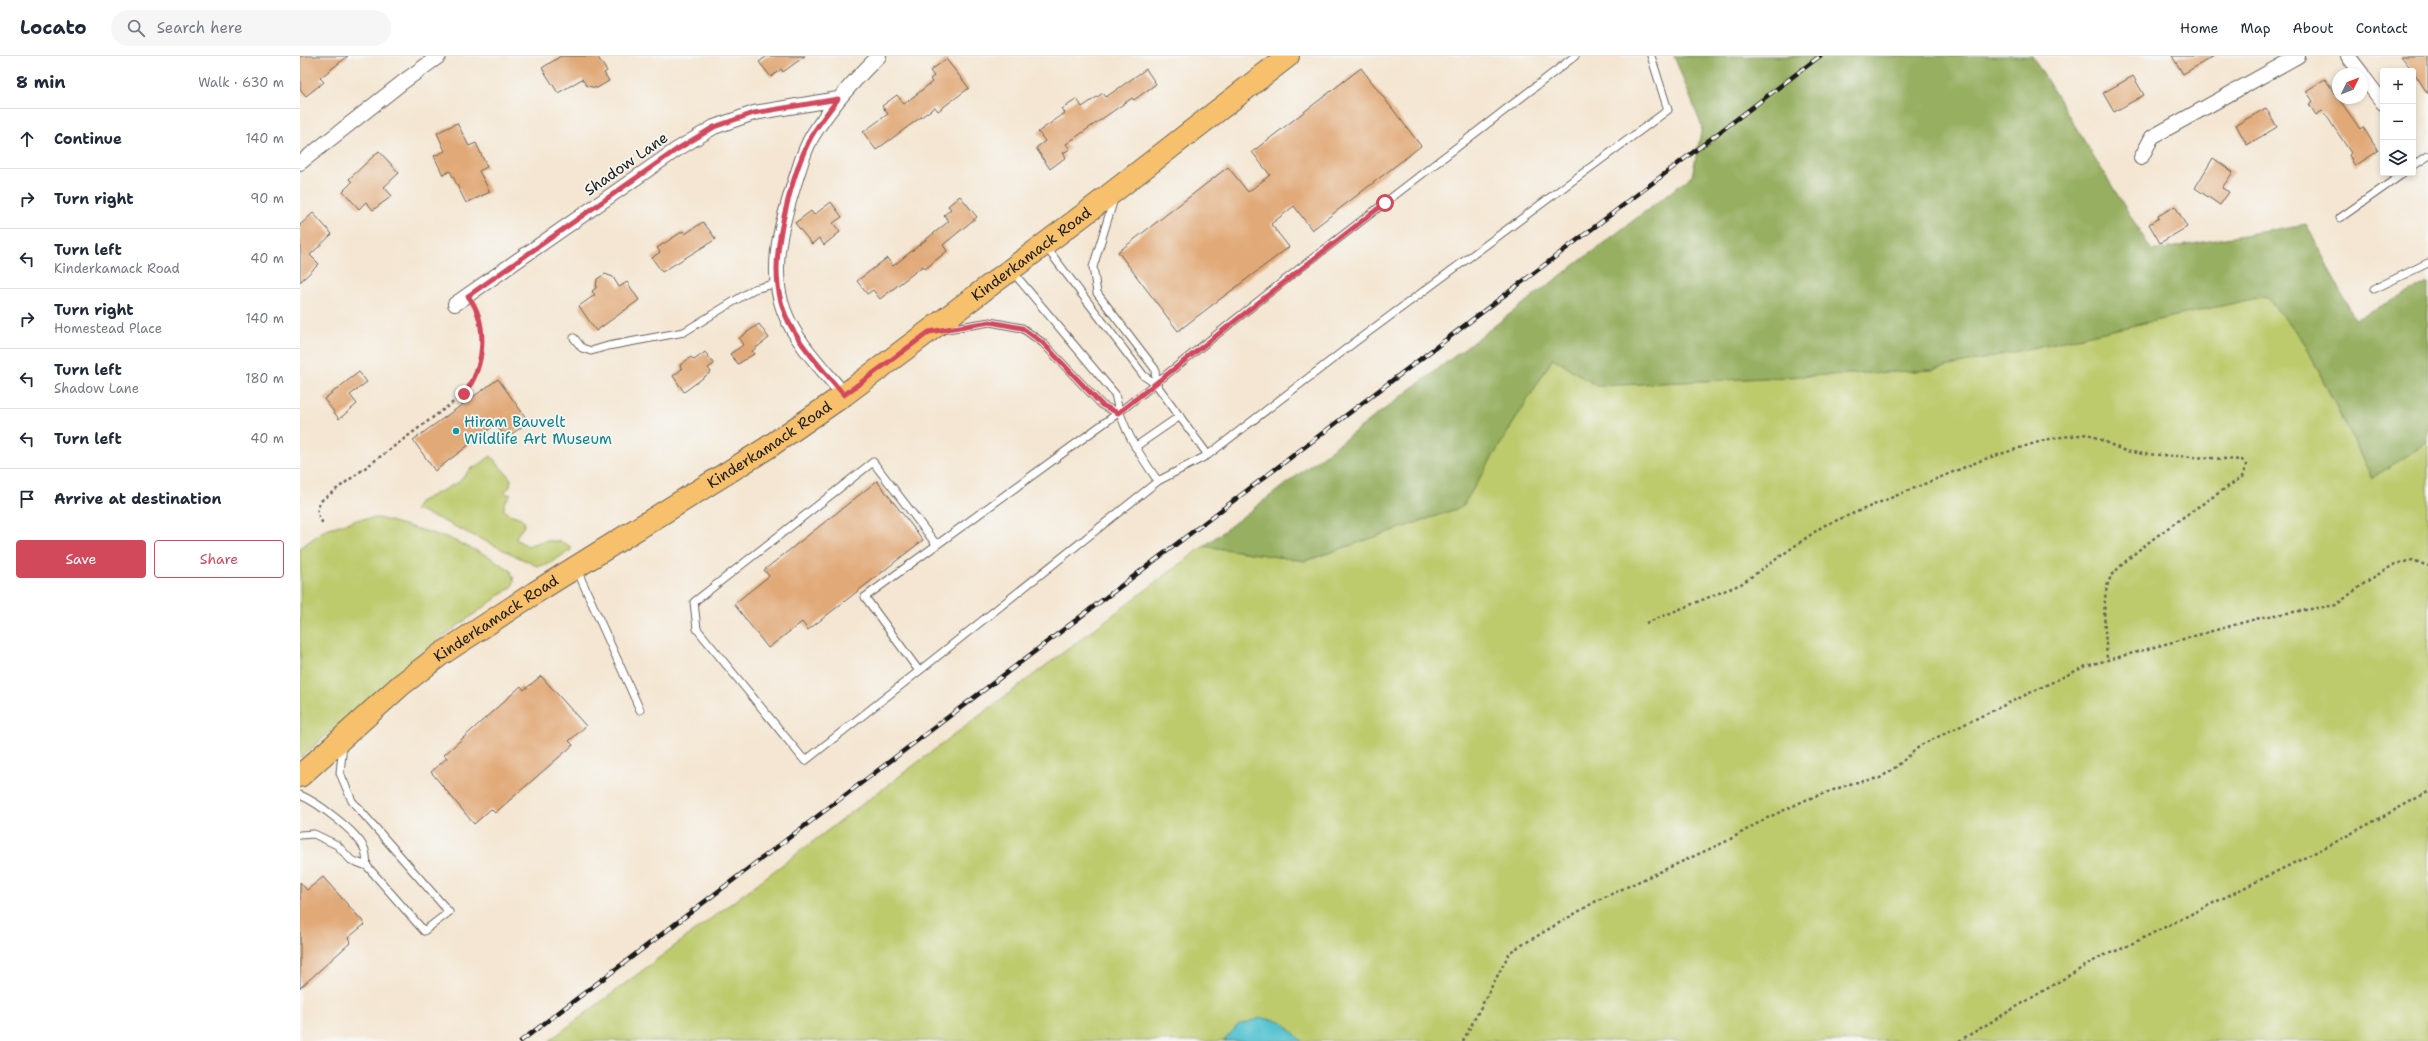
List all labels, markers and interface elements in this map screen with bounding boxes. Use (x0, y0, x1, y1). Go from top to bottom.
search box (111, 10, 391, 46)
text: Locato (20, 15, 87, 40)
icon: search (125, 17, 147, 39)
text: Search here (157, 18, 242, 38)
text: Home (2180, 19, 2219, 37)
text: Map (2241, 19, 2271, 37)
text: About (2293, 19, 2334, 37)
text: Contact (2356, 19, 2408, 37)
north arrow (2332, 68, 2368, 104)
map controls (2380, 68, 2416, 176)
button: + (2380, 68, 2416, 104)
text: 8 min (16, 71, 66, 93)
text: Walk · 630 m (198, 74, 284, 91)
button: − (2380, 104, 2416, 140)
icon: ahead (16, 128, 38, 150)
street label: Shadow Lane (580, 128, 672, 200)
text: Continue (54, 129, 122, 149)
text: 140 m (245, 130, 284, 147)
button: layers (2380, 140, 2416, 176)
icon: right (16, 188, 38, 210)
text: Turn right (54, 189, 134, 209)
text: 90 m (250, 190, 284, 207)
route start (1376, 194, 1394, 212)
street label: Kinderkamack Road (967, 202, 1096, 306)
text: Turn left (54, 240, 122, 260)
icon: left (16, 248, 38, 270)
text: 40 m (250, 250, 284, 267)
text: Kinderkamack Road (54, 260, 180, 277)
text: Turn right (54, 300, 134, 320)
icon: right (16, 308, 38, 330)
text: 140 m (245, 310, 284, 327)
text: Homestead Place (54, 320, 162, 337)
text: Turn left (54, 360, 122, 380)
icon: left (16, 368, 38, 390)
text: 180 m (245, 370, 284, 387)
text: Shadow Lane (54, 380, 139, 397)
route end (455, 385, 473, 403)
street label: Kinderkamack Road (703, 396, 836, 493)
place label: Hiram Bauvelt Wildlife Art Museum (464, 412, 612, 449)
marker: Hiram Bauvelt Wildlife Art Museum (451, 426, 461, 436)
icon: left (16, 428, 38, 450)
text: Turn left (54, 429, 122, 449)
text: 40 m (250, 430, 284, 447)
icon: arrive (16, 488, 38, 510)
text: Arrive at destination (54, 489, 222, 509)
button: Save (16, 540, 146, 578)
button: Share (154, 540, 284, 578)
street label: Kinderkamack Road (429, 570, 563, 666)

